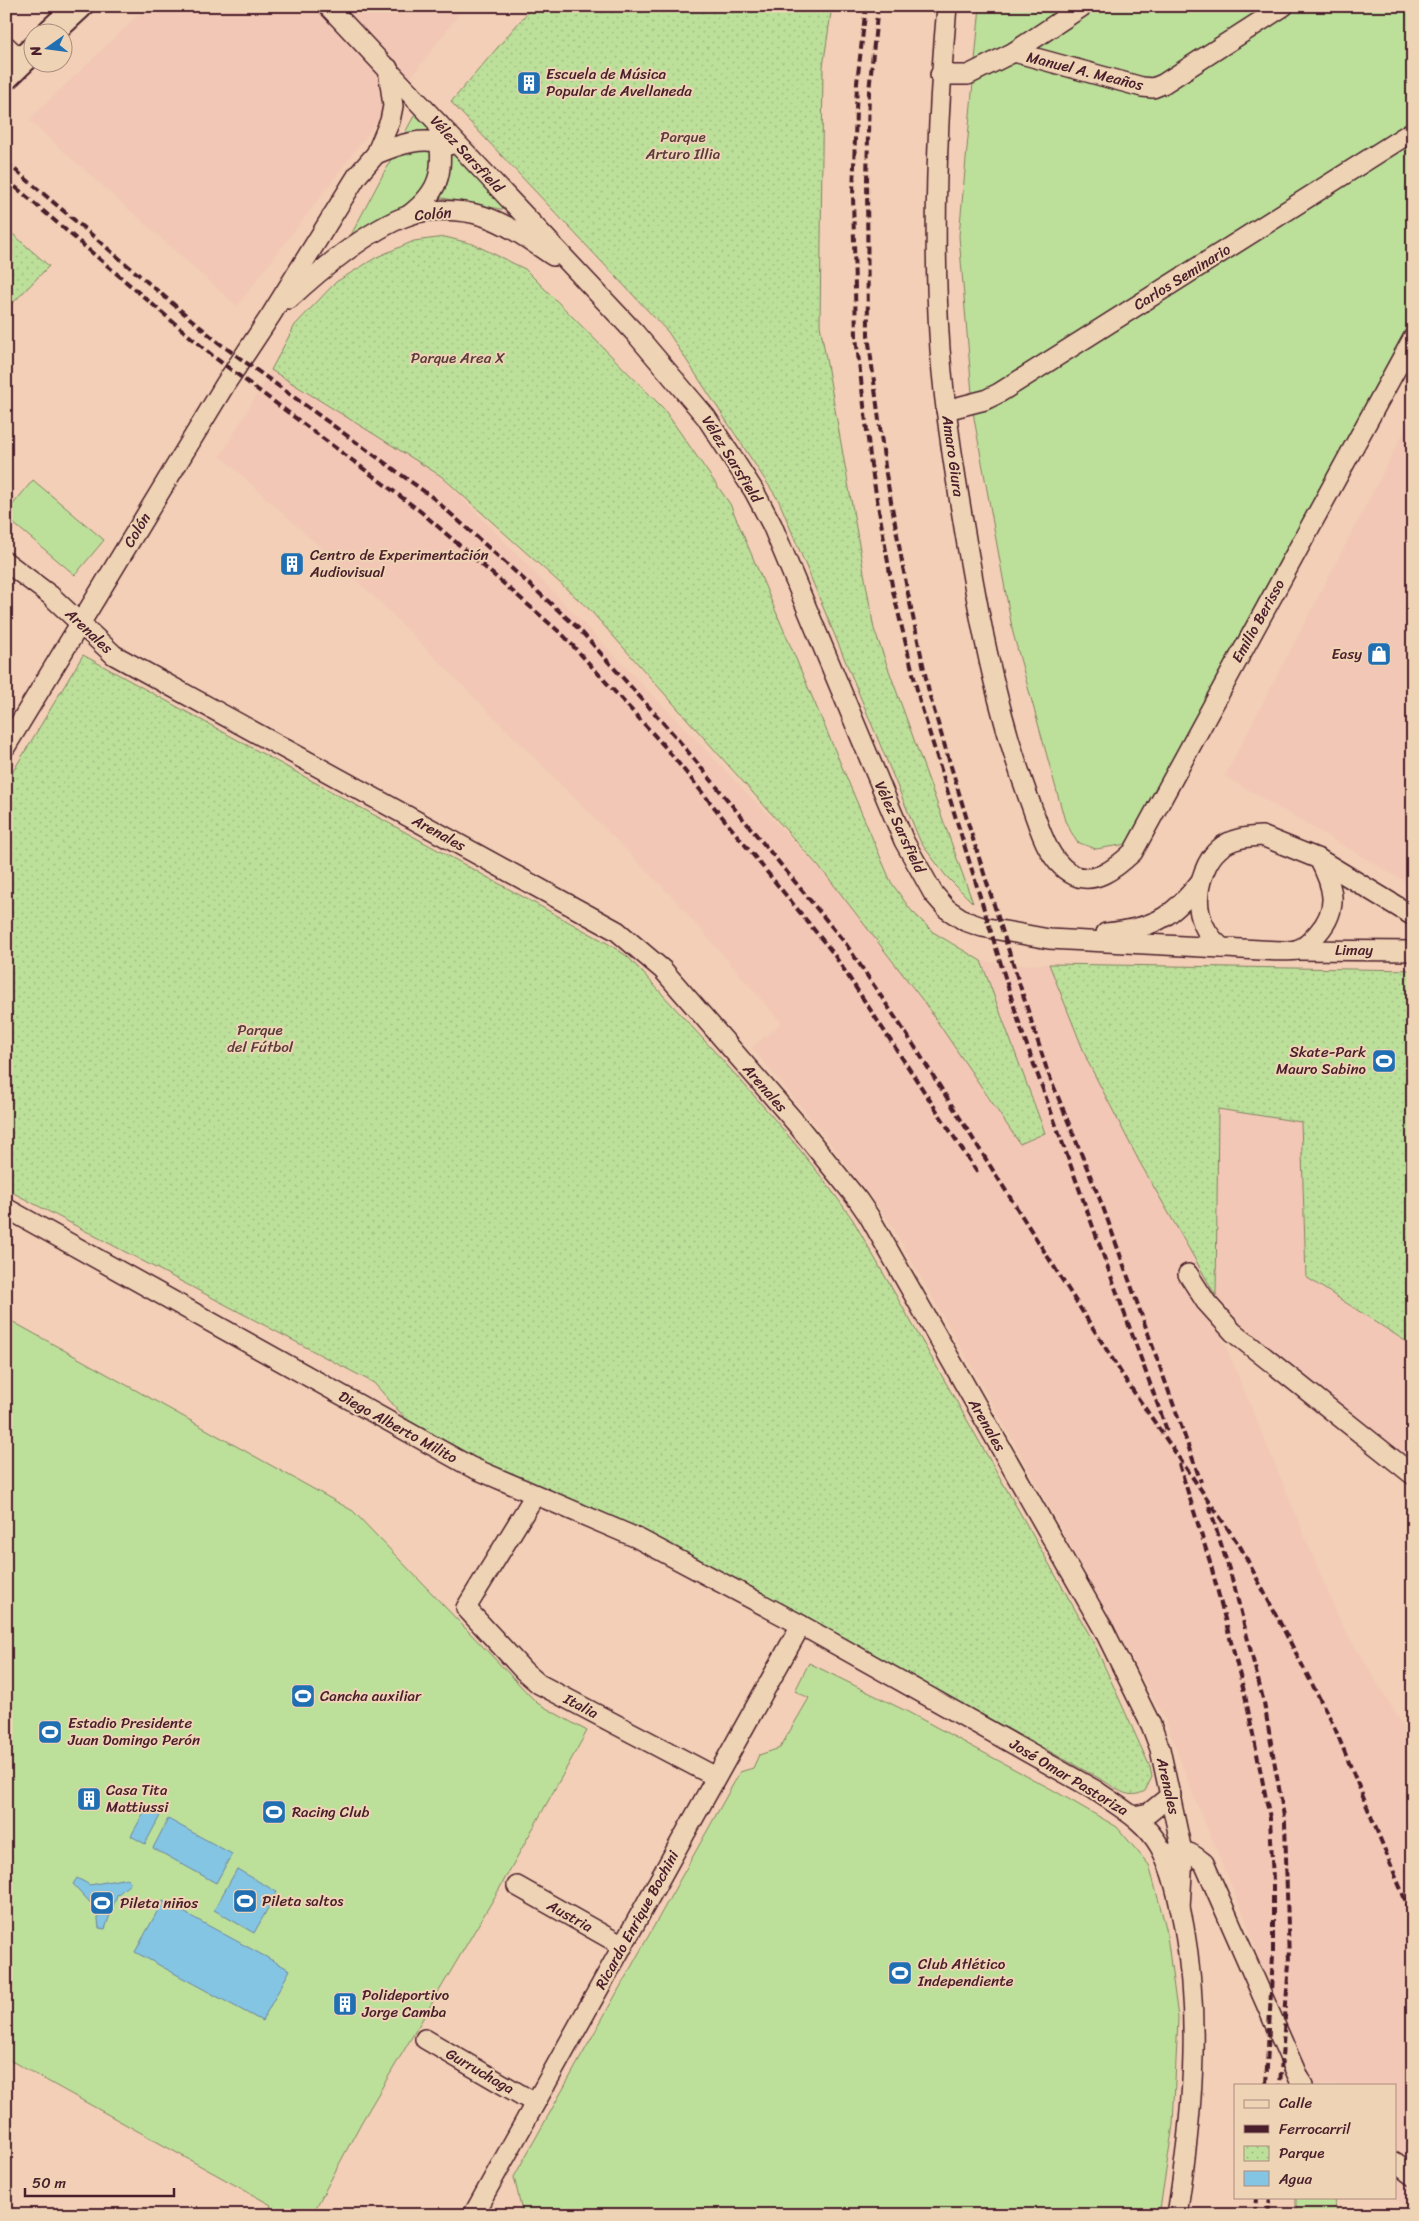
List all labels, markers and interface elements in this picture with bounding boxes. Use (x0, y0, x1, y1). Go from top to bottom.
north arrow (22, 22, 72, 72)
text: N (22, 43, 49, 60)
street label: Manuel A. Meaños (1024, 44, 1146, 98)
place label: Escuela de Música Popular de Avellaneda (546, 61, 692, 104)
building icon: Escuela de Música Popular de Avellaneda (516, 70, 542, 96)
street label: Vélez Sarsfield (424, 109, 511, 200)
park label: Parque Arturo Illia (645, 124, 721, 167)
street label: Colón (413, 199, 453, 229)
street label: Carlos Seminario (1128, 236, 1236, 317)
park label: Parque Area X (411, 345, 505, 371)
street label: Vélez Sarsfield (695, 410, 770, 509)
street label: Amaro Giura (934, 413, 972, 499)
street label: Colón (116, 507, 158, 553)
place label: Centro de Experimentación Audiovisual (309, 542, 489, 585)
building icon: Centro de Experimentación Audiovisual (279, 551, 305, 577)
street label: Emilio Berisso (1224, 574, 1292, 668)
street label: Arenales (58, 601, 119, 660)
place label: Easy (1331, 641, 1362, 667)
shop icon: Easy (1366, 641, 1392, 667)
street label: Vélez Sarsfield (867, 777, 933, 878)
street label: Arenales (407, 807, 471, 858)
street label: Limay (1335, 937, 1373, 963)
park label: Parque del Fútbol (227, 1017, 294, 1060)
place label: Skate-Park Mauro Sabino (1276, 1039, 1367, 1082)
sports icon: Skate-Park Mauro Sabino (1371, 1048, 1397, 1074)
street label: Arenales (736, 1057, 794, 1118)
street label: Diego Alberto Milito (334, 1383, 463, 1471)
street label: Arenales (961, 1393, 1013, 1457)
sports icon: Cancha auxiliar (290, 1683, 316, 1709)
place label: Cancha auxiliar (320, 1683, 422, 1709)
street label: Italia (558, 1686, 603, 1726)
place label: Estadio Presidente Juan Domingo Perón (67, 1710, 200, 1753)
sports icon: Estadio Presidente Juan Domingo Perón (37, 1719, 63, 1745)
street label: José Omar Pastoriza (1004, 1731, 1134, 1823)
street label: Arenales (1149, 1754, 1187, 1817)
place label: Casa Tita Mattiussi (106, 1777, 169, 1820)
building icon: Casa Tita Mattiussi (76, 1786, 102, 1812)
sports icon: Racing Club (261, 1799, 287, 1825)
place label: Racing Club (292, 1799, 370, 1825)
street label: Ricardo Enrique Bochini (588, 1845, 687, 1994)
sports icon: Pileta saltos (232, 1888, 258, 1914)
place label: Pileta saltos (262, 1888, 344, 1914)
sports icon: Pileta niños (89, 1890, 115, 1916)
place label: Pileta niños (120, 1890, 198, 1916)
street label: Austria (541, 1892, 598, 1940)
place label: Club Atlético Independiente (917, 1951, 1014, 1994)
sports icon: Club Atlético Independiente (887, 1960, 913, 1986)
place label: Polideportivo Jorge Camba (361, 1982, 450, 2025)
building icon: Polideportivo Jorge Camba (332, 1991, 358, 2017)
street label: Gurruchaga (441, 2041, 520, 2101)
legend (1234, 2084, 1396, 2198)
text: Calle (1279, 2090, 1312, 2116)
text: Ferrocarril (1279, 2116, 1351, 2142)
text: Parque (1279, 2140, 1324, 2166)
scale bar (25, 2166, 174, 2198)
text: Agua (1278, 2166, 1312, 2192)
text: 50 m (32, 2170, 67, 2196)

